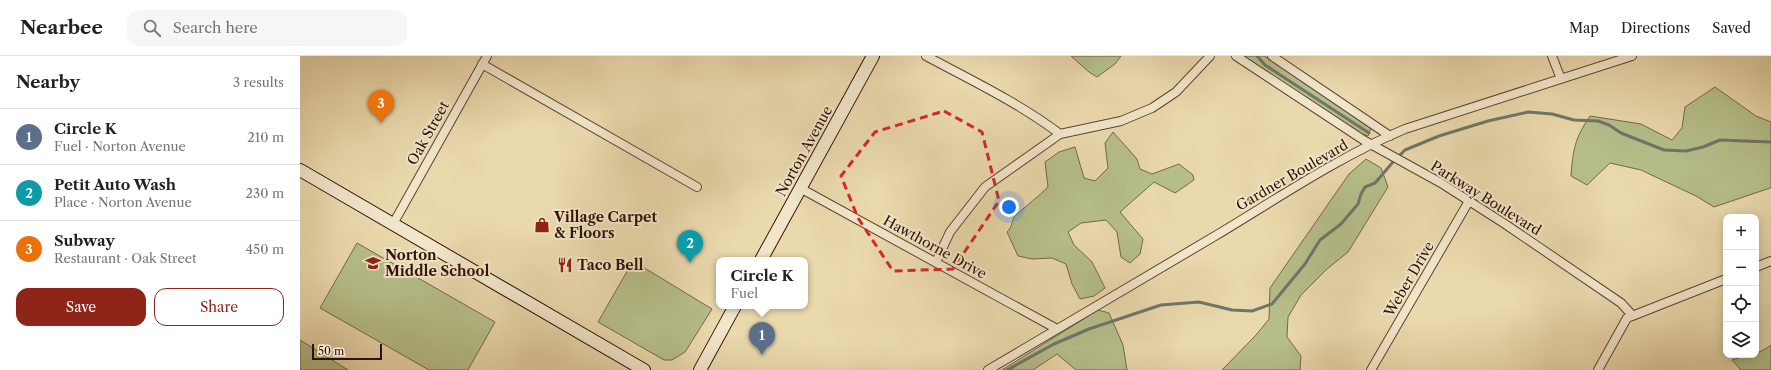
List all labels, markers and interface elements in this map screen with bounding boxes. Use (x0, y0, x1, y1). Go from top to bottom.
search box (127, 10, 407, 46)
text: Nearbee (20, 16, 103, 39)
icon: search (141, 17, 163, 39)
text: Search here (173, 18, 258, 37)
text: Map (1569, 19, 1599, 37)
text: Directions (1621, 19, 1690, 37)
text: Saved (1712, 19, 1751, 37)
text: Nearby (16, 72, 80, 92)
text: 3 results (233, 74, 284, 90)
pin: 3 (368, 90, 394, 123)
street label: Oak Street (403, 98, 453, 168)
street label: Norton Avenue (772, 102, 836, 199)
text: Circle K (54, 119, 117, 138)
text: 1 (26, 129, 32, 145)
text: 210 m (247, 129, 284, 145)
street label: Gardner Boulevard (1233, 135, 1352, 214)
text: Fuel · Norton Avenue (54, 138, 186, 154)
street label: Parkway Boulevard (1427, 157, 1545, 240)
text: Petit Auto Wash (54, 175, 176, 194)
text: 2 (25, 185, 33, 201)
text: 230 m (246, 185, 284, 201)
text: Place · Norton Avenue (54, 194, 192, 210)
your location (999, 197, 1019, 217)
place label: Village Carpet & Floors (553, 208, 657, 242)
street label: Hawthorne Drive (880, 211, 990, 283)
map controls (1723, 214, 1759, 358)
button: + (1723, 214, 1759, 250)
shop icon: Village Carpet & Floors (533, 216, 551, 234)
pin: 2 (677, 230, 703, 263)
text: Subway (54, 231, 115, 250)
street label: Weber Drive (1380, 238, 1438, 321)
text: 3 (25, 241, 33, 257)
text: 450 m (246, 241, 284, 257)
place label: Norton Middle School (385, 246, 489, 280)
text: Restaurant · Oak Street (54, 250, 197, 266)
button: − (1723, 250, 1759, 286)
school or university icon: Norton Middle School (364, 254, 382, 272)
restaurant icon: Taco Bell (556, 256, 574, 274)
place label: Taco Bell (577, 256, 644, 274)
popup (716, 257, 808, 309)
text: Circle K (731, 266, 793, 285)
text: Fuel (731, 285, 758, 301)
button: locate (1723, 286, 1759, 322)
button: Save (16, 288, 146, 326)
button: Share (154, 288, 284, 326)
pin: 1 (749, 322, 775, 355)
button: layers (1723, 322, 1759, 358)
scale bar (312, 342, 382, 361)
text: 50 m (318, 344, 344, 358)

